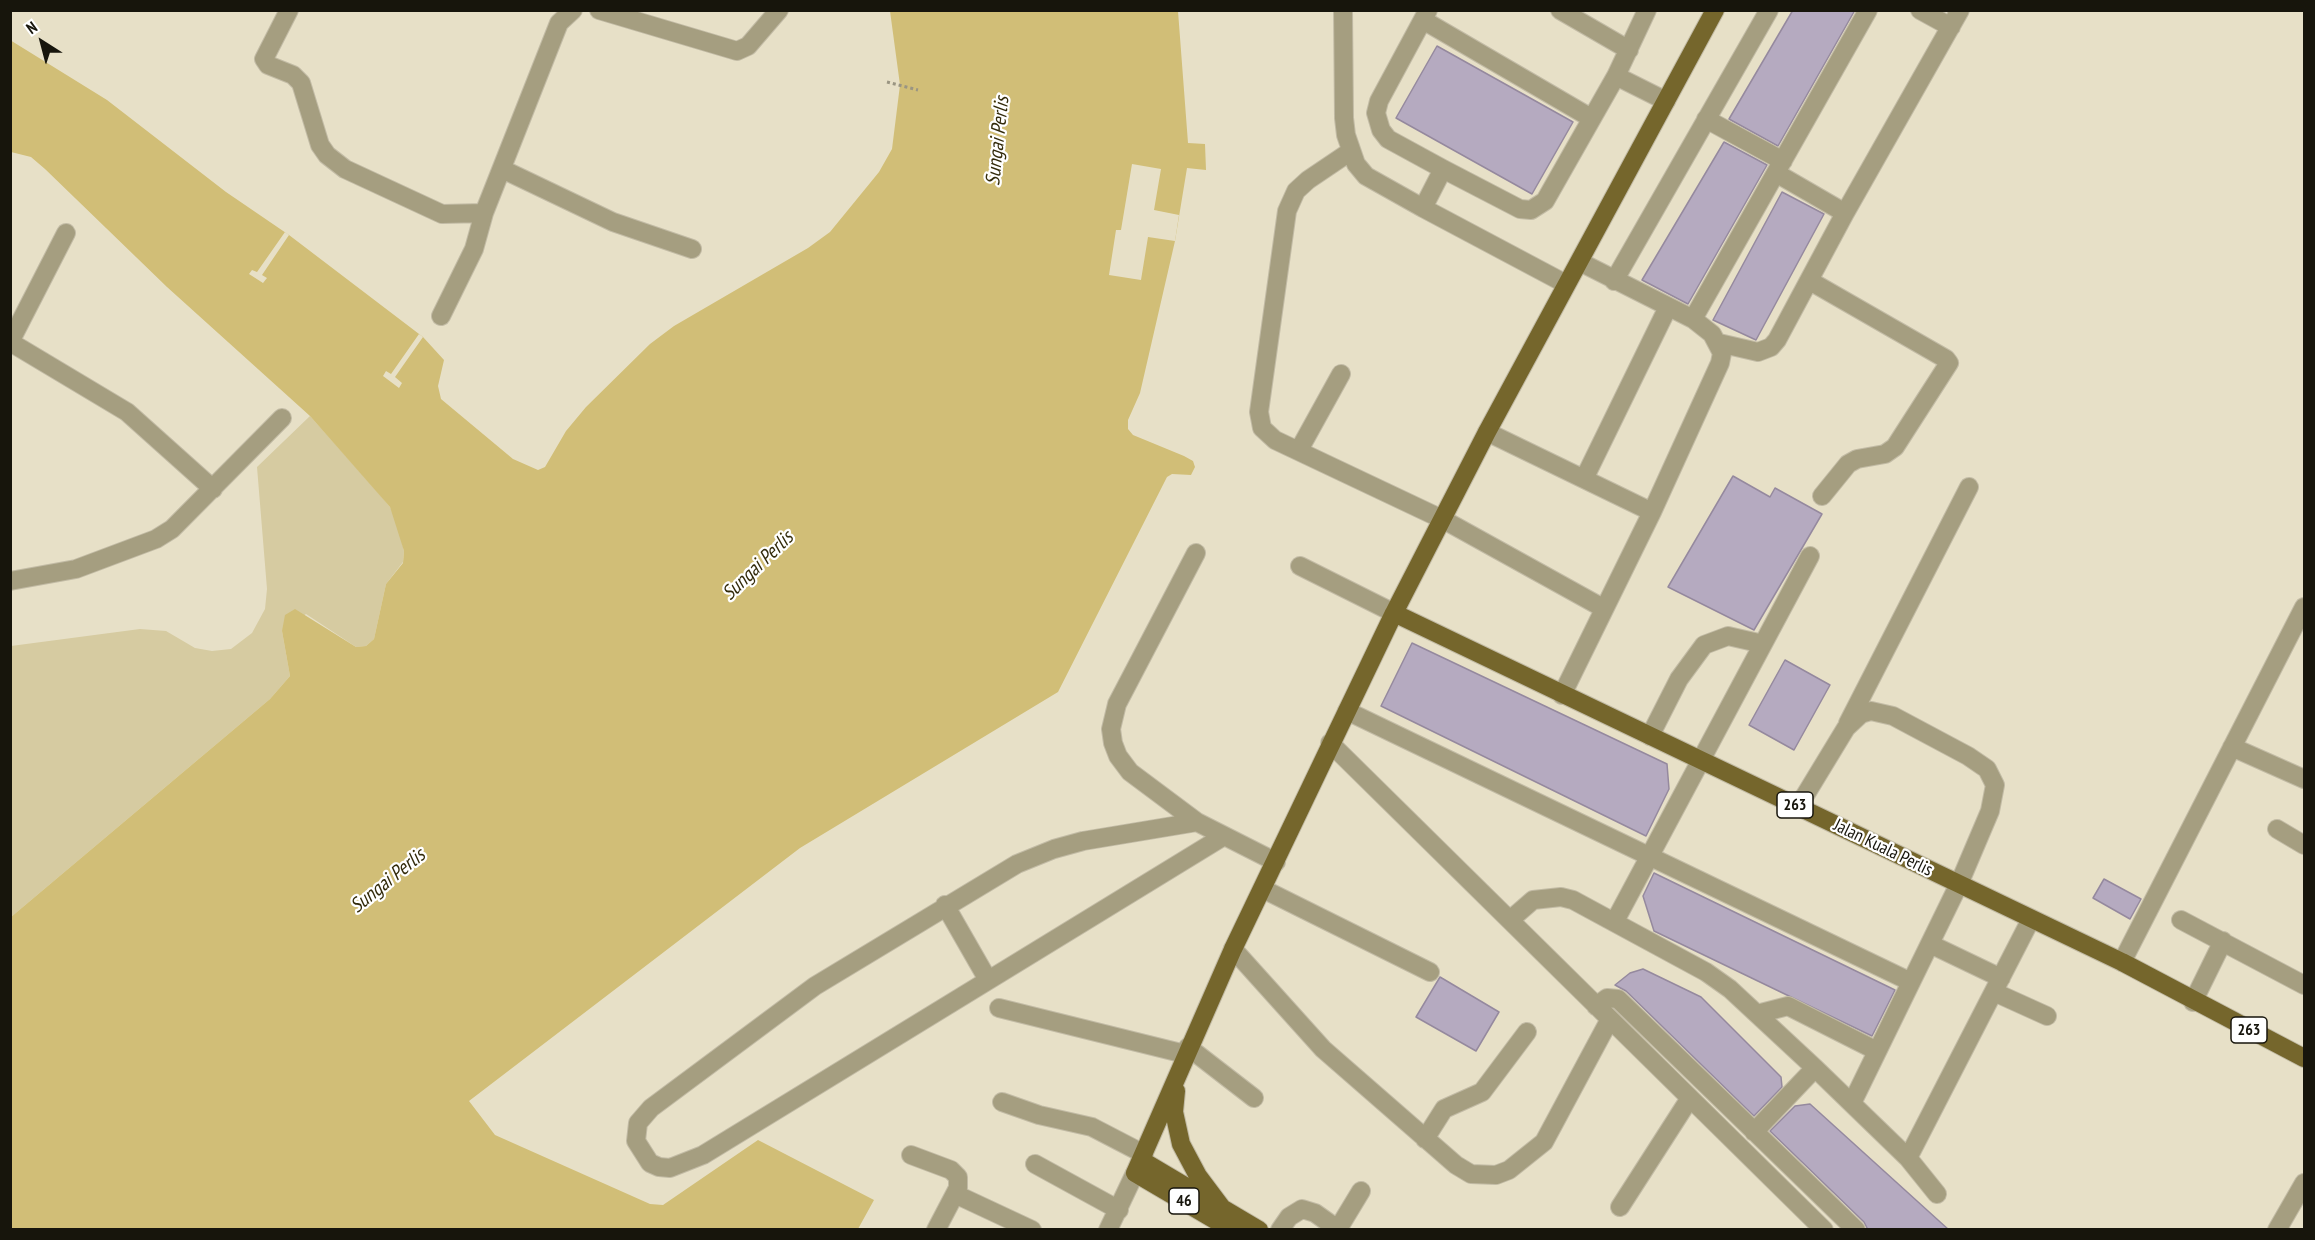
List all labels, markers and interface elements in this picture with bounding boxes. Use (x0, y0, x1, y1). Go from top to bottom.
north arrow (12, 12, 72, 72)
text: N (22, 17, 41, 38)
water label: Sungai Perlis (981, 95, 1015, 187)
water label: Sungai Perlis (718, 526, 798, 606)
road number: 263 (1777, 792, 1813, 818)
street label: Jalan Kuala Perlis (1830, 815, 1936, 881)
water label: Sungai Perlis (346, 844, 430, 918)
road number: 263 (2231, 1017, 2267, 1043)
road number: 46 (1169, 1188, 1199, 1214)

